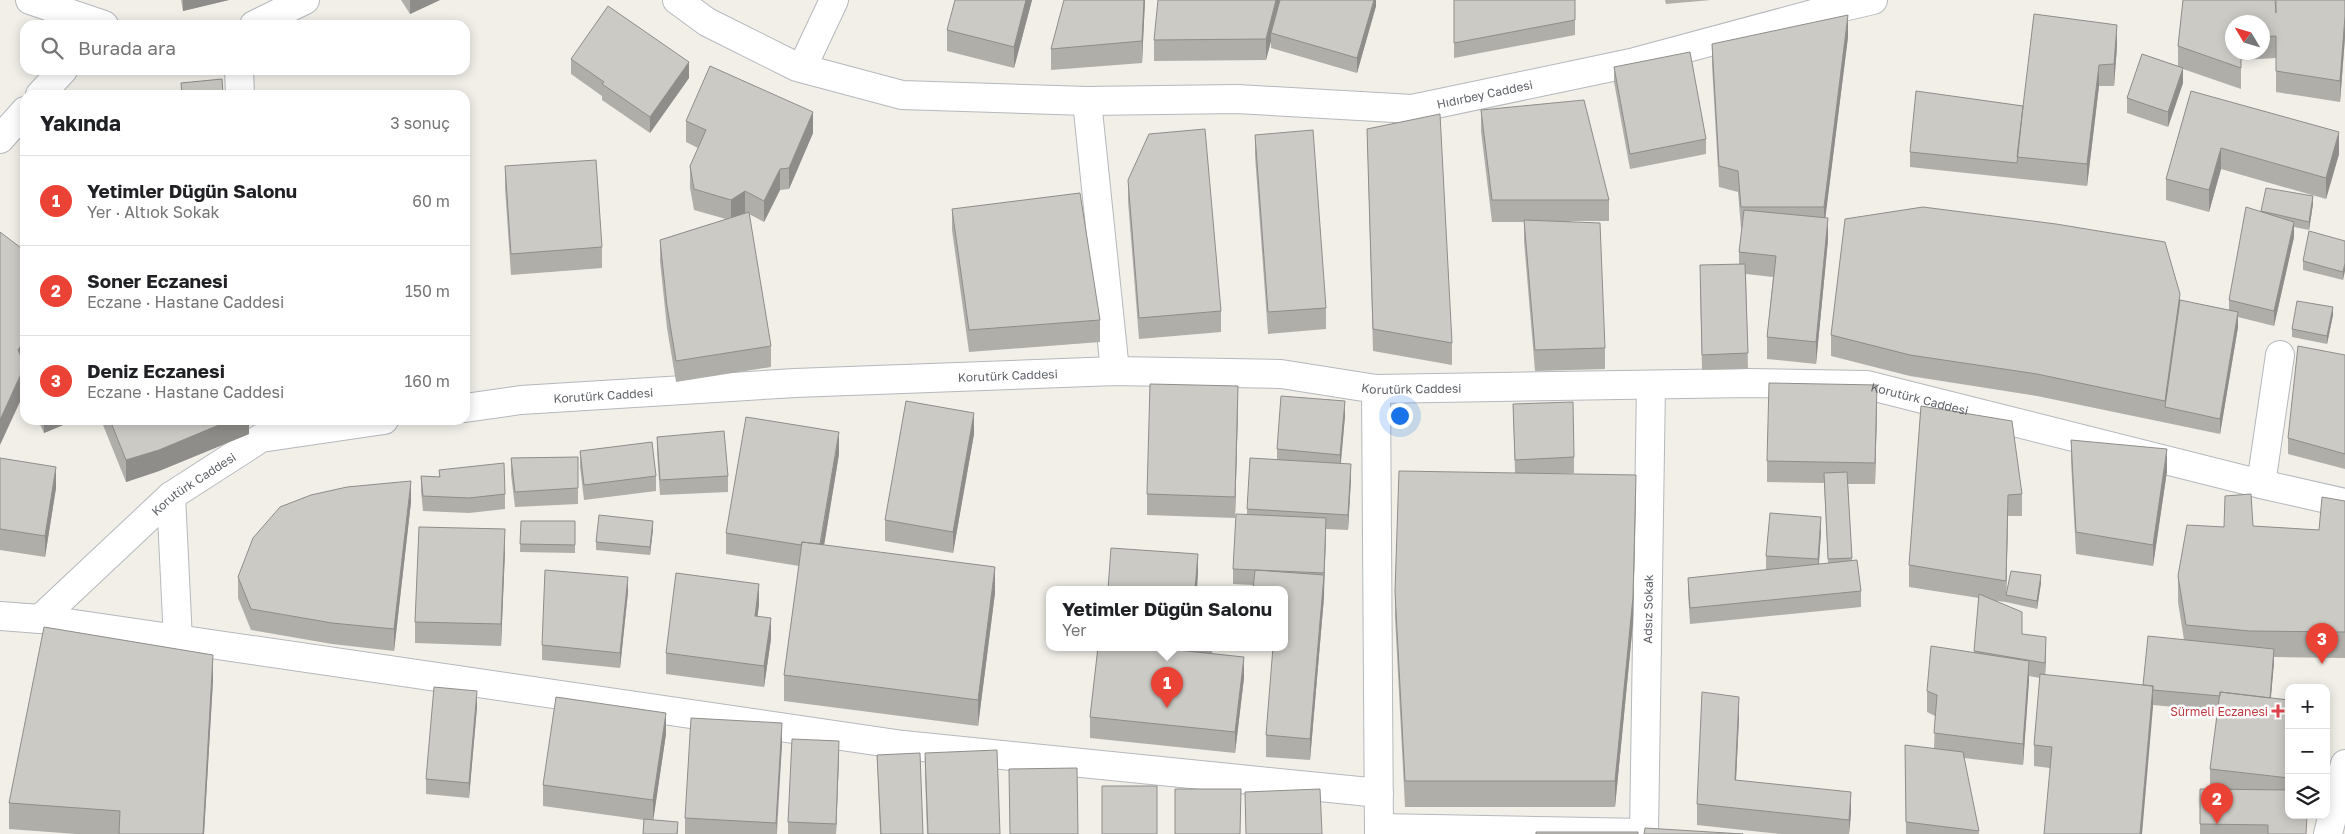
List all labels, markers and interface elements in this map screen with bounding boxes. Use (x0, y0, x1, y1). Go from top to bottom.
north arrow (2225, 15, 2270, 60)
search box (20, 20, 470, 75)
icon: search (38, 34, 66, 62)
text: Burada ara (78, 36, 176, 59)
street label: Hıdırbey Caddesi (1435, 76, 1534, 111)
text: Yakında (40, 110, 121, 136)
text: 3 sonuç (390, 113, 450, 133)
text: Yetimler Düğün Salonu (87, 179, 297, 202)
text: 1 (52, 191, 60, 211)
text: 60 m (412, 191, 450, 211)
text: Yer · Altıok Sokak (87, 202, 220, 222)
text: Soner Eczanesi (87, 269, 228, 292)
text: 2 (51, 281, 61, 301)
text: 150 m (405, 281, 450, 301)
text: Eczane · Hastane Caddesi (87, 292, 284, 312)
text: Deniz Eczanesi (87, 359, 225, 382)
street label: Korutürk Caddesi (957, 366, 1058, 384)
text: 3 (51, 371, 61, 391)
text: 160 m (404, 371, 450, 391)
street label: Korutürk Caddesi (1360, 379, 1462, 397)
street label: Korutürk Caddesi (1869, 379, 1970, 418)
text: Eczane · Hastane Caddesi (87, 382, 284, 402)
street label: Korutürk Caddesi (553, 384, 654, 405)
your location (1387, 403, 1413, 429)
street label: Korutürk Caddesi (148, 449, 238, 518)
street label: Adsız Sokak (1639, 574, 1656, 644)
popup (1046, 586, 1288, 651)
text: Yetimler Düğün Salonu (1062, 597, 1272, 620)
text: Yer (1062, 620, 1086, 640)
pin: 3 (2306, 623, 2338, 664)
pin: 1 (1151, 667, 1183, 708)
map controls (2285, 684, 2330, 819)
button: + (2285, 684, 2330, 729)
place label: Sürmeli Eczanesi (2170, 704, 2268, 719)
marker: Sürmeli Eczanesi (2272, 705, 2284, 717)
button: − (2285, 729, 2330, 774)
button: layers (2285, 774, 2330, 819)
pin: 2 (2201, 783, 2233, 824)

